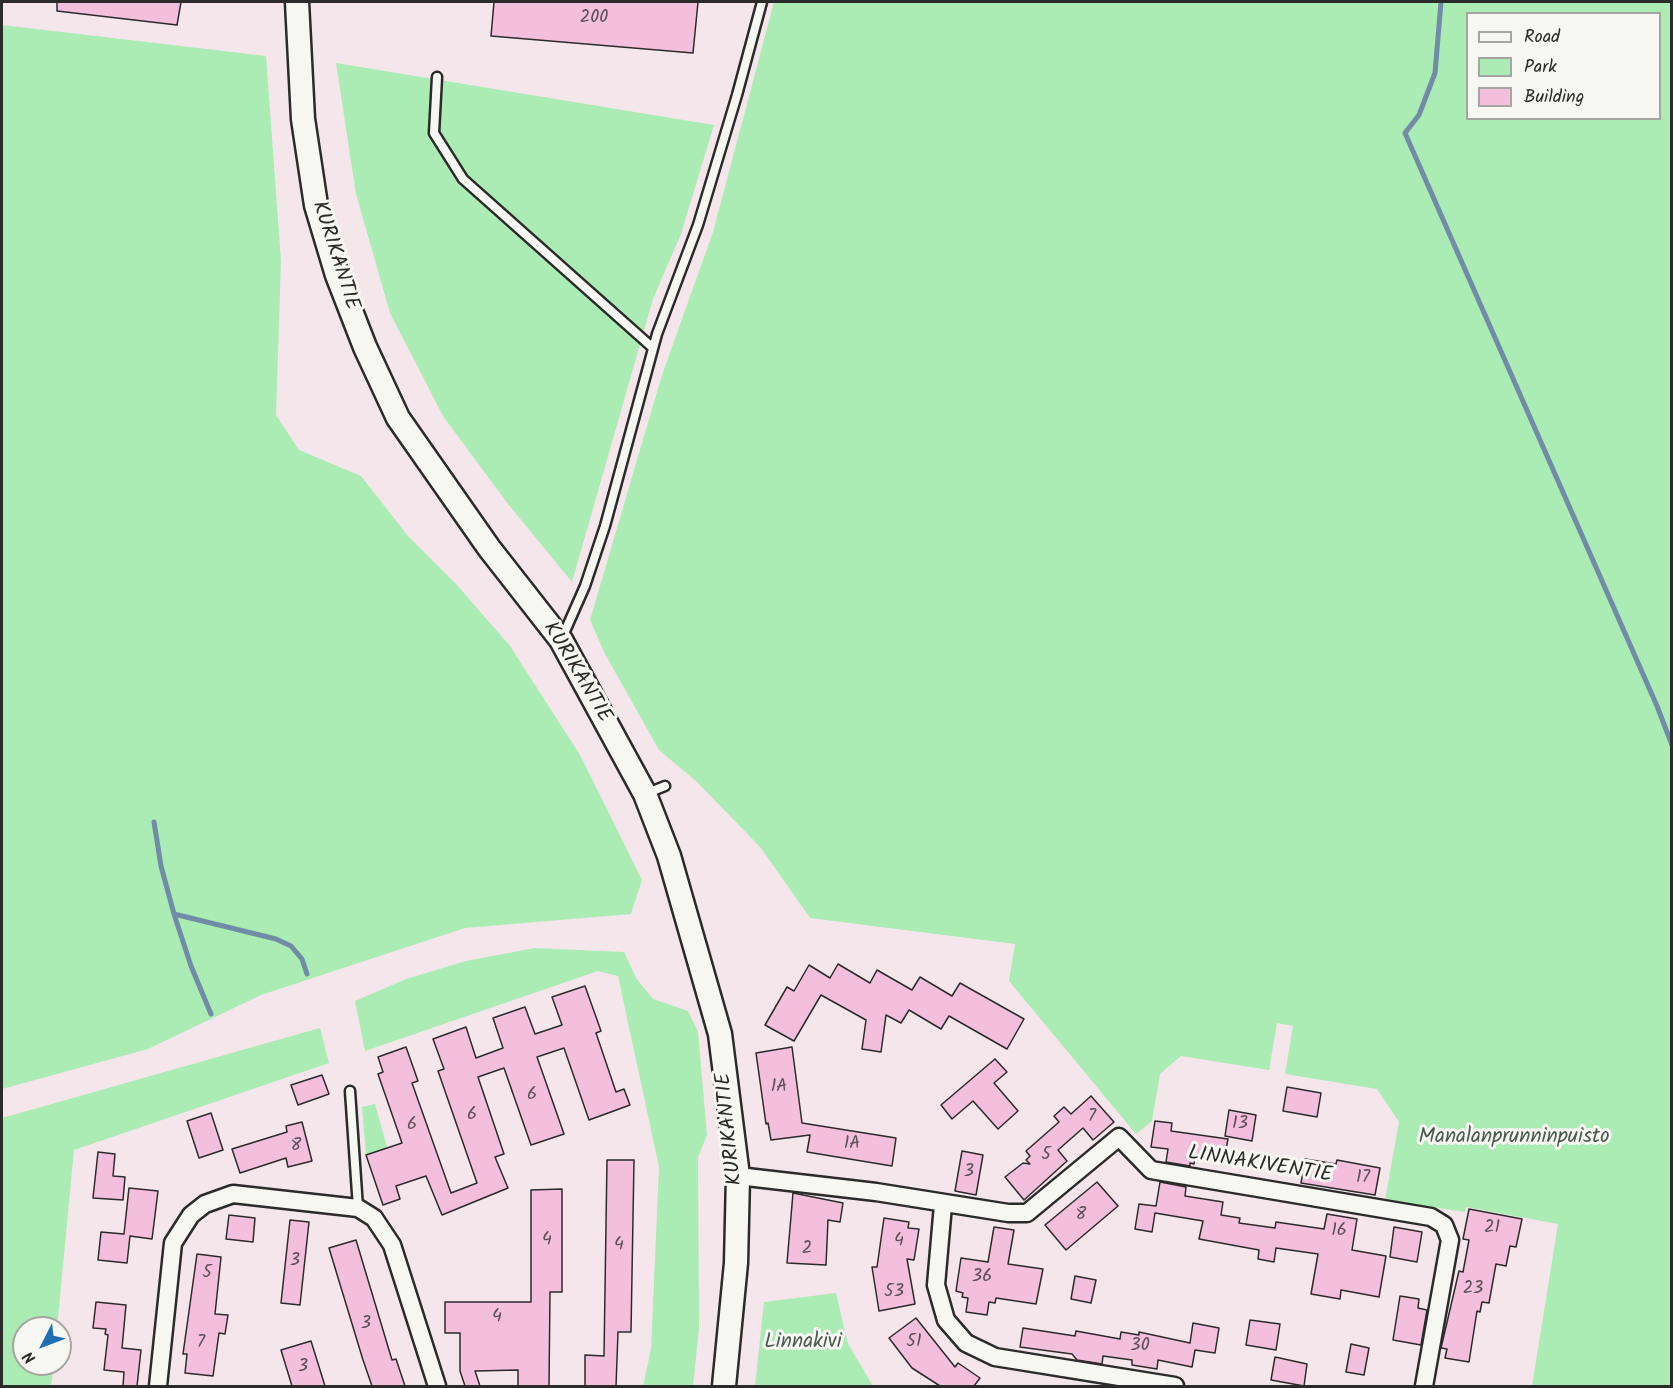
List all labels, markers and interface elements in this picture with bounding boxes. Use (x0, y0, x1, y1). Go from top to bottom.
house number: 200 (580, 8, 608, 30)
legend (1466, 12, 1661, 120)
text: Road (1524, 23, 1560, 52)
text: Park (1524, 53, 1557, 82)
text: Building (1524, 83, 1584, 112)
street label: KURIKANTIE (305, 198, 363, 314)
street label: KURIKANTIE (536, 618, 616, 728)
street label: KURIKANTIE (713, 1071, 749, 1187)
house number: 1A (771, 1077, 787, 1099)
house number: 6 (527, 1085, 537, 1107)
house number: 6 (467, 1105, 477, 1127)
house number: 7 (1088, 1107, 1096, 1129)
house number: 13 (1232, 1114, 1248, 1136)
house number: 6 (407, 1115, 417, 1137)
park label: Manalanprunninpuisto (1418, 1125, 1610, 1151)
house number: 1A (844, 1134, 860, 1156)
house number: 8 (291, 1136, 301, 1158)
street label: LINNAKIVENTIE (1186, 1142, 1334, 1190)
house number: 5 (1041, 1145, 1051, 1167)
house number: 3 (964, 1162, 974, 1184)
house number: 17 (1356, 1168, 1370, 1190)
house number: 8 (1076, 1205, 1086, 1227)
house number: 21 (1484, 1218, 1500, 1240)
house number: 16 (1331, 1221, 1347, 1243)
house number: 4 (542, 1230, 552, 1252)
house number: 4 (894, 1231, 904, 1253)
house number: 4 (614, 1235, 624, 1257)
house number: 2 (802, 1239, 812, 1261)
house number: 3 (290, 1251, 300, 1273)
house number: 5 (202, 1263, 212, 1285)
house number: 36 (972, 1267, 992, 1289)
house number: 23 (1463, 1279, 1483, 1301)
house number: 53 (884, 1282, 904, 1304)
house number: 4 (492, 1307, 502, 1329)
house number: 3 (361, 1314, 371, 1336)
north arrow (12, 1316, 72, 1376)
park label: Linnakivi (764, 1330, 842, 1356)
house number: 51 (906, 1332, 922, 1354)
house number: 7 (197, 1333, 205, 1355)
house number: 30 (1130, 1336, 1150, 1358)
text: N (17, 1345, 42, 1369)
house number: 3 (298, 1357, 308, 1379)

